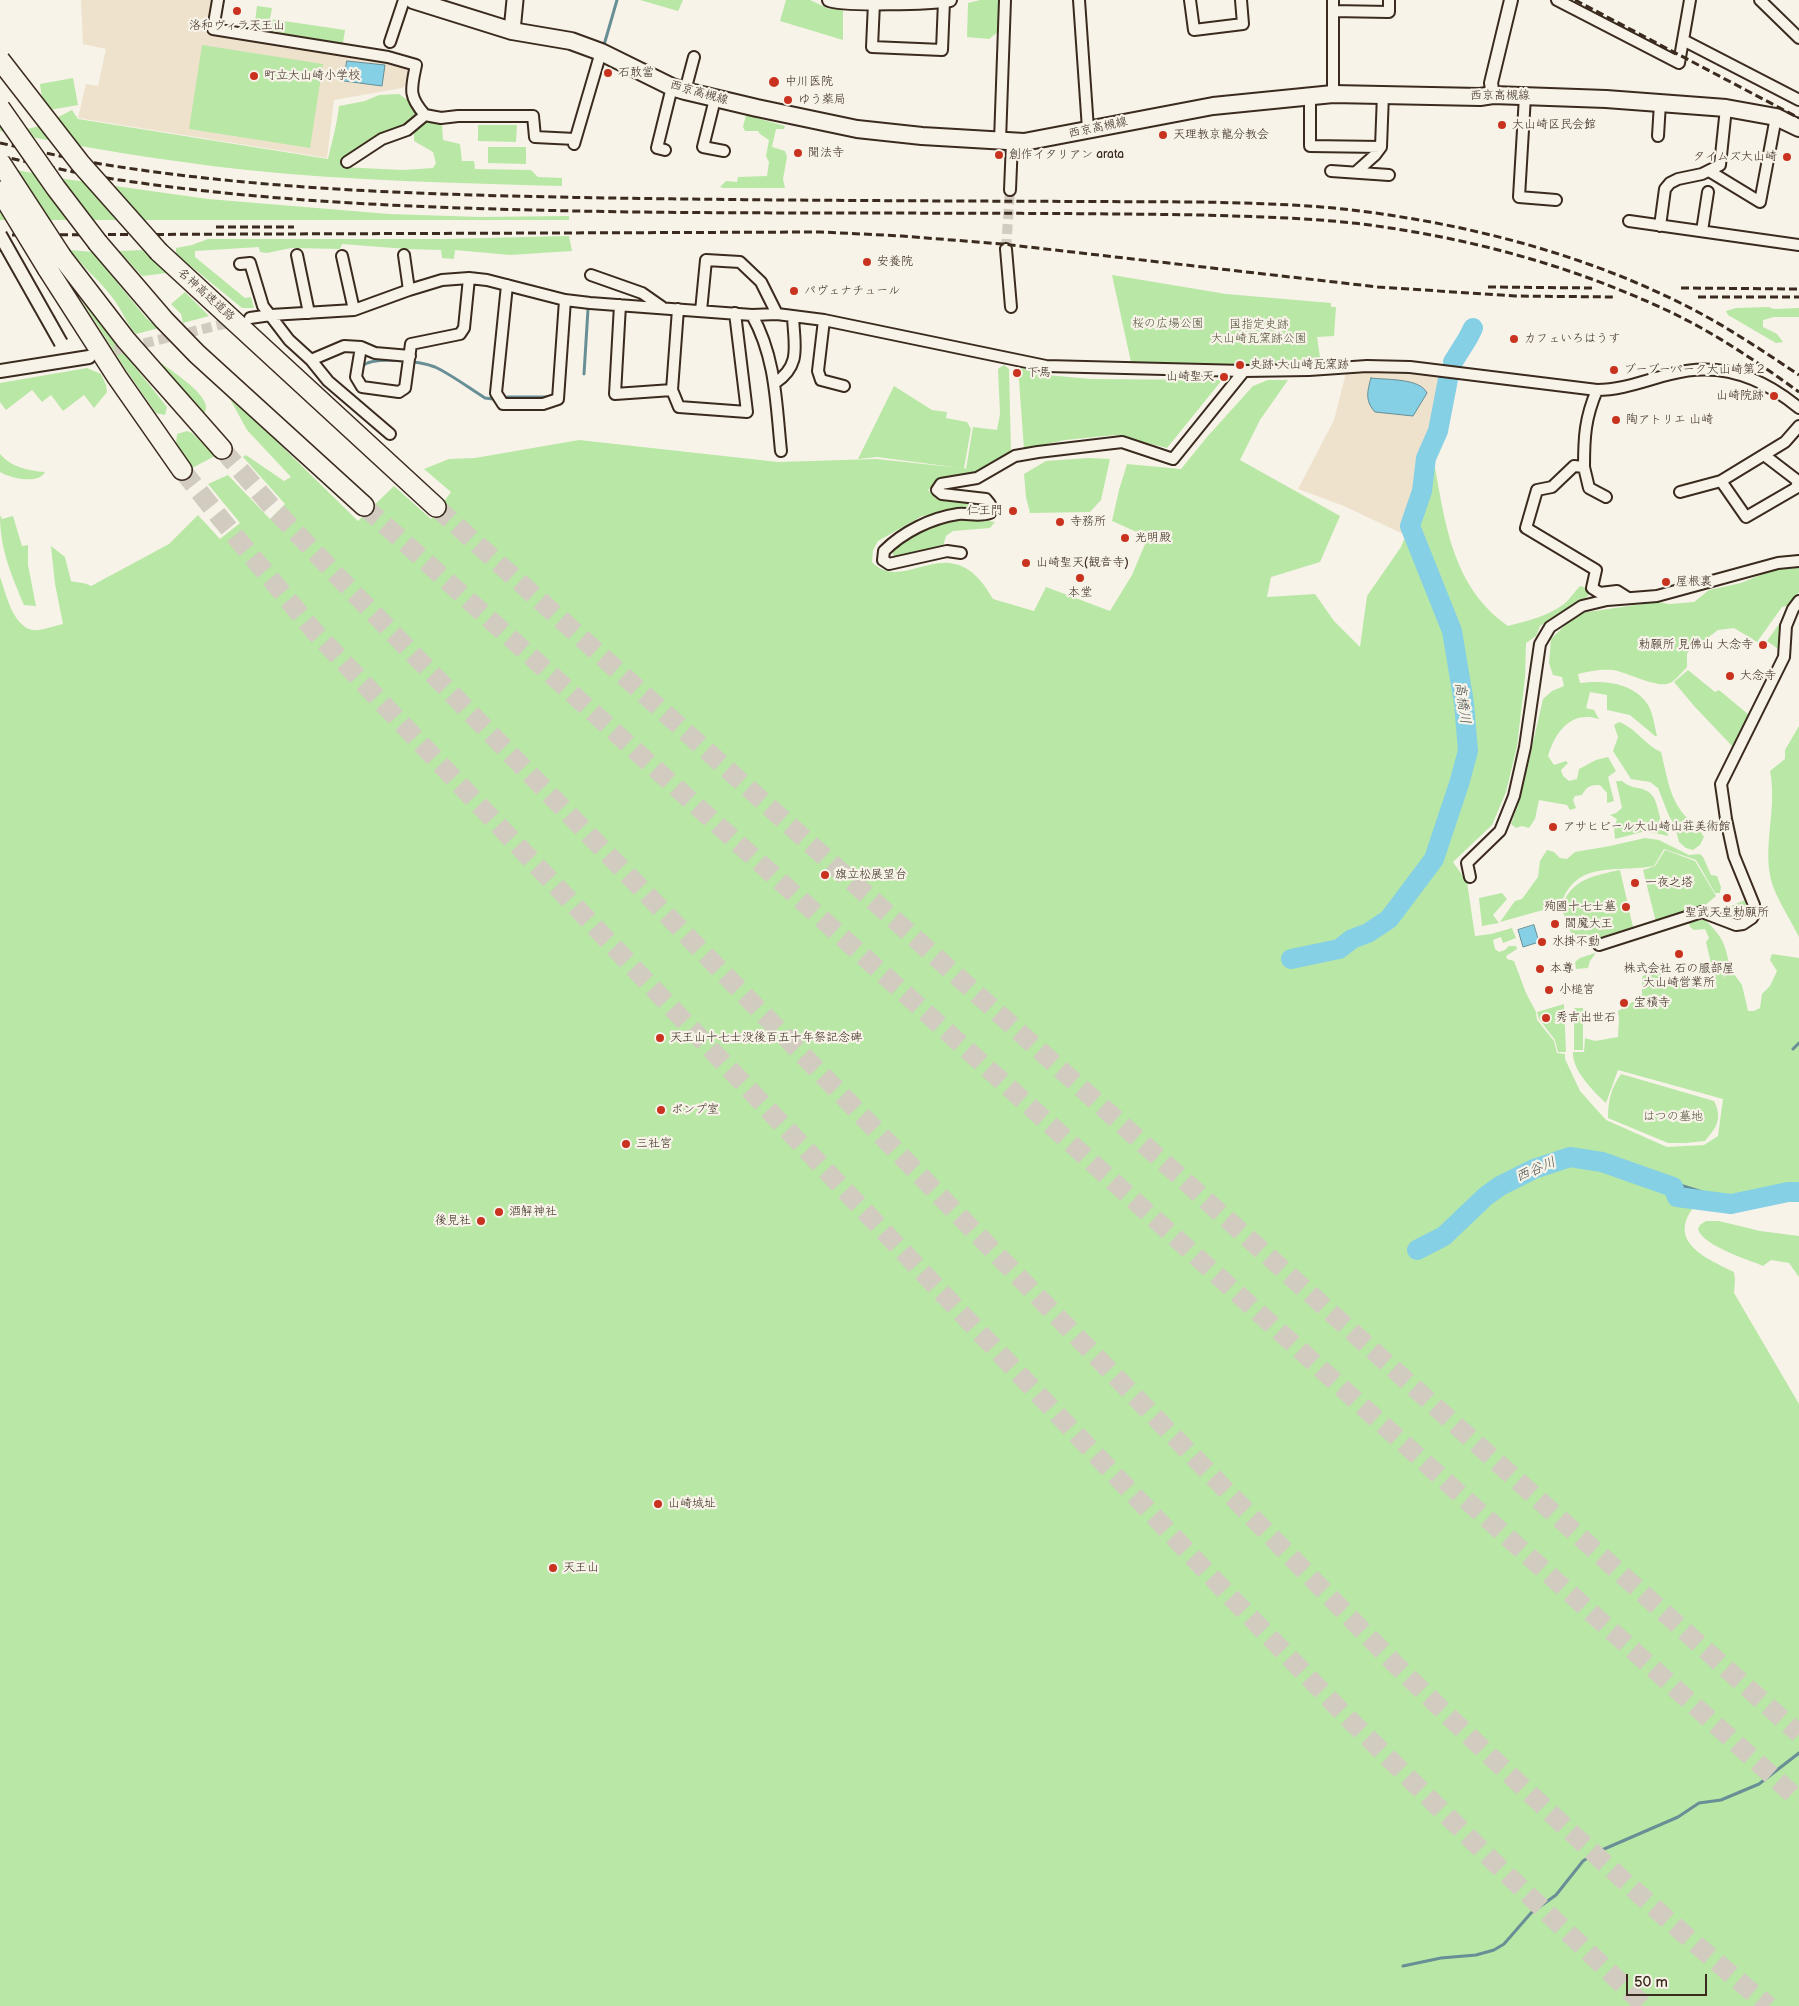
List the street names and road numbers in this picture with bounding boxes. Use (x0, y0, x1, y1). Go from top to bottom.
street label: 西京高槻線 (668, 78, 730, 108)
street label: 西京高槻線 (1470, 89, 1530, 103)
street label: 西京高槻線 (1067, 115, 1129, 141)
street label: 名神高速道路 (174, 266, 238, 324)

